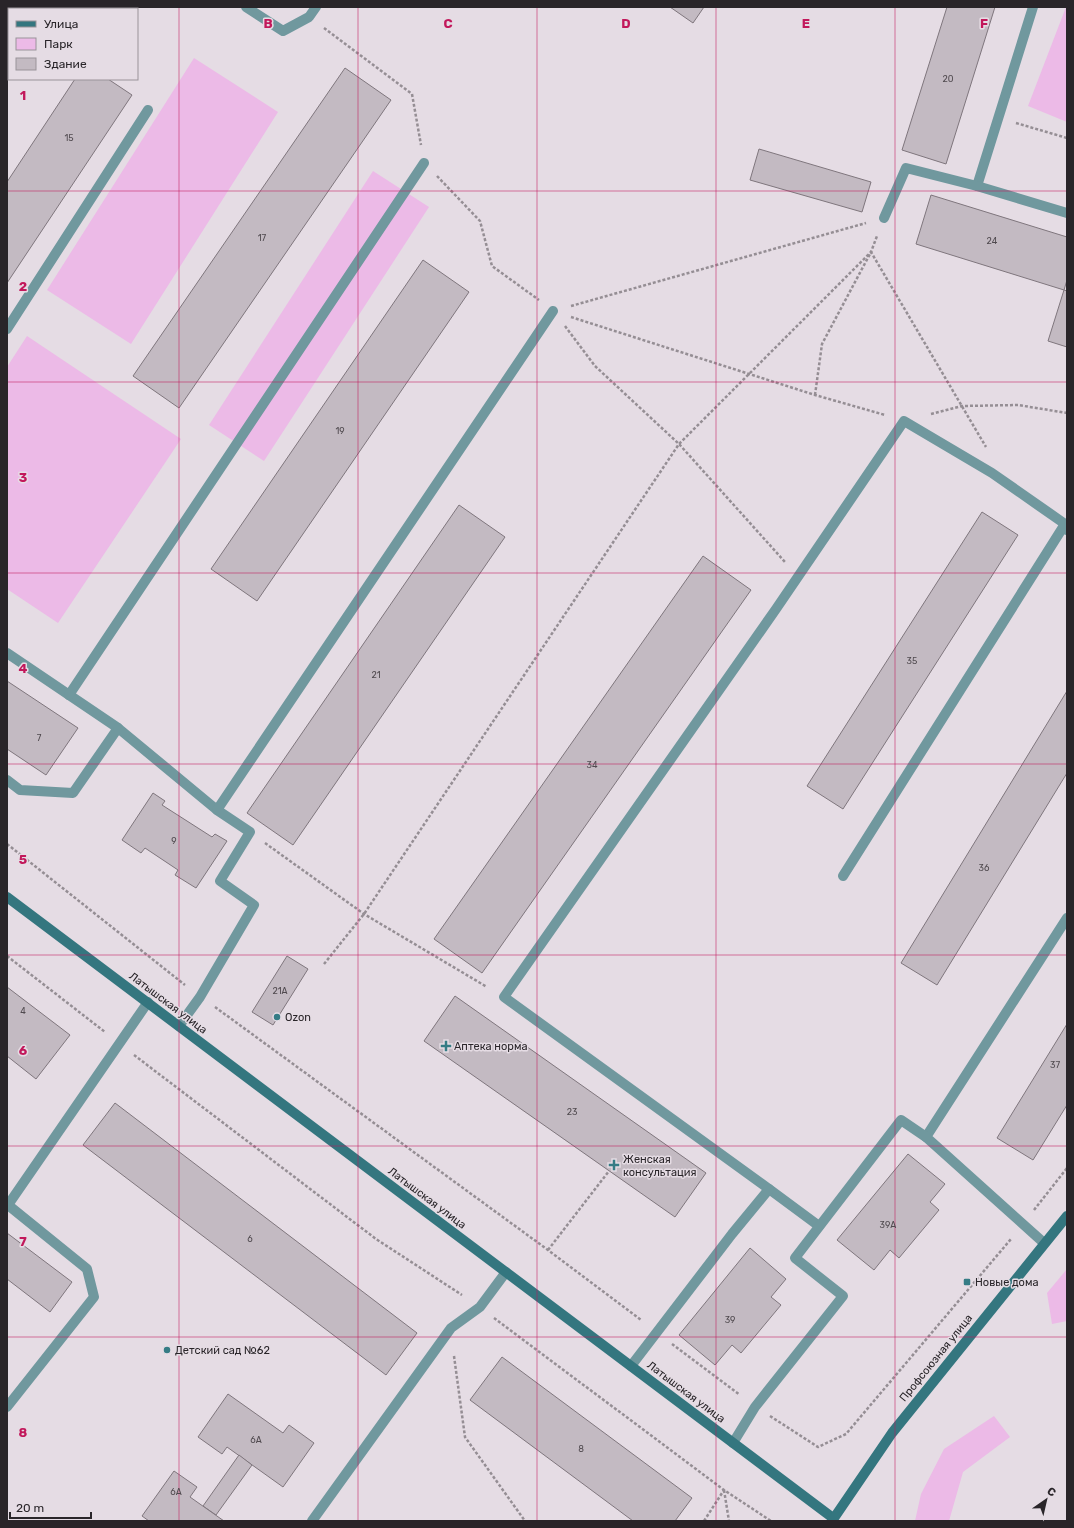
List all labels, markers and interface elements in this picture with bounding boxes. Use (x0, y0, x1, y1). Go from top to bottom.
legend (8, 8, 138, 80)
text: B (263, 16, 273, 31)
text: C (443, 16, 453, 31)
text: D (621, 16, 631, 31)
text: E (802, 16, 810, 31)
text: F (980, 16, 988, 31)
text: Улица (44, 17, 78, 31)
text: Парк (44, 37, 73, 51)
text: Здание (44, 57, 87, 71)
house number: 20 (943, 74, 954, 84)
text: 1 (20, 88, 26, 103)
house number: 15 (64, 133, 74, 143)
house number: 17 (258, 233, 267, 243)
house number: 24 (987, 236, 998, 246)
text: 2 (19, 279, 27, 294)
house number: 19 (335, 426, 345, 436)
text: 3 (19, 470, 28, 485)
house number: 35 (907, 656, 917, 666)
text: 4 (19, 661, 28, 676)
house number: 21 (371, 670, 381, 680)
house number: 7 (37, 733, 42, 743)
house number: 34 (587, 760, 598, 770)
house number: 9 (171, 836, 177, 846)
text: 5 (19, 852, 27, 867)
house number: 36 (979, 863, 990, 873)
street label: Латышская улица (126, 969, 210, 1037)
house number: 21А (272, 986, 288, 996)
house number: 4 (20, 1006, 26, 1016)
place label: Ozon (285, 1011, 311, 1024)
marker: Ozon (272, 1012, 282, 1022)
place label: Аптека норма (454, 1040, 527, 1053)
marker: Аптека норма (441, 1041, 451, 1051)
text: 6 (19, 1043, 28, 1058)
house number: 37 (1050, 1060, 1060, 1070)
house number: 23 (567, 1107, 577, 1117)
place label: Женская консультация (623, 1153, 697, 1179)
marker: Женская консультация (608, 1159, 620, 1171)
street label: Латышская улица (385, 1164, 469, 1232)
house number: 39А (880, 1220, 896, 1230)
text: 7 (19, 1234, 27, 1249)
house number: 6 (247, 1234, 253, 1244)
place label: Новые дома (975, 1276, 1038, 1289)
marker: Новые дома (962, 1277, 972, 1287)
street label: Профсоюзная улица (897, 1312, 975, 1404)
house number: 39 (725, 1315, 735, 1325)
place label: Детский сад №62 (175, 1344, 270, 1357)
marker: Детский сад №62 (162, 1345, 172, 1355)
street label: Латышская улица (644, 1358, 728, 1426)
text: 8 (19, 1425, 28, 1440)
house number: 6А (250, 1435, 262, 1445)
house number: 8 (578, 1444, 584, 1454)
north arrow (1026, 1480, 1066, 1520)
text: С (1044, 1485, 1058, 1500)
house number: 6А (170, 1487, 182, 1497)
scale bar (10, 1494, 91, 1520)
text: 20 m (16, 1501, 44, 1515)

